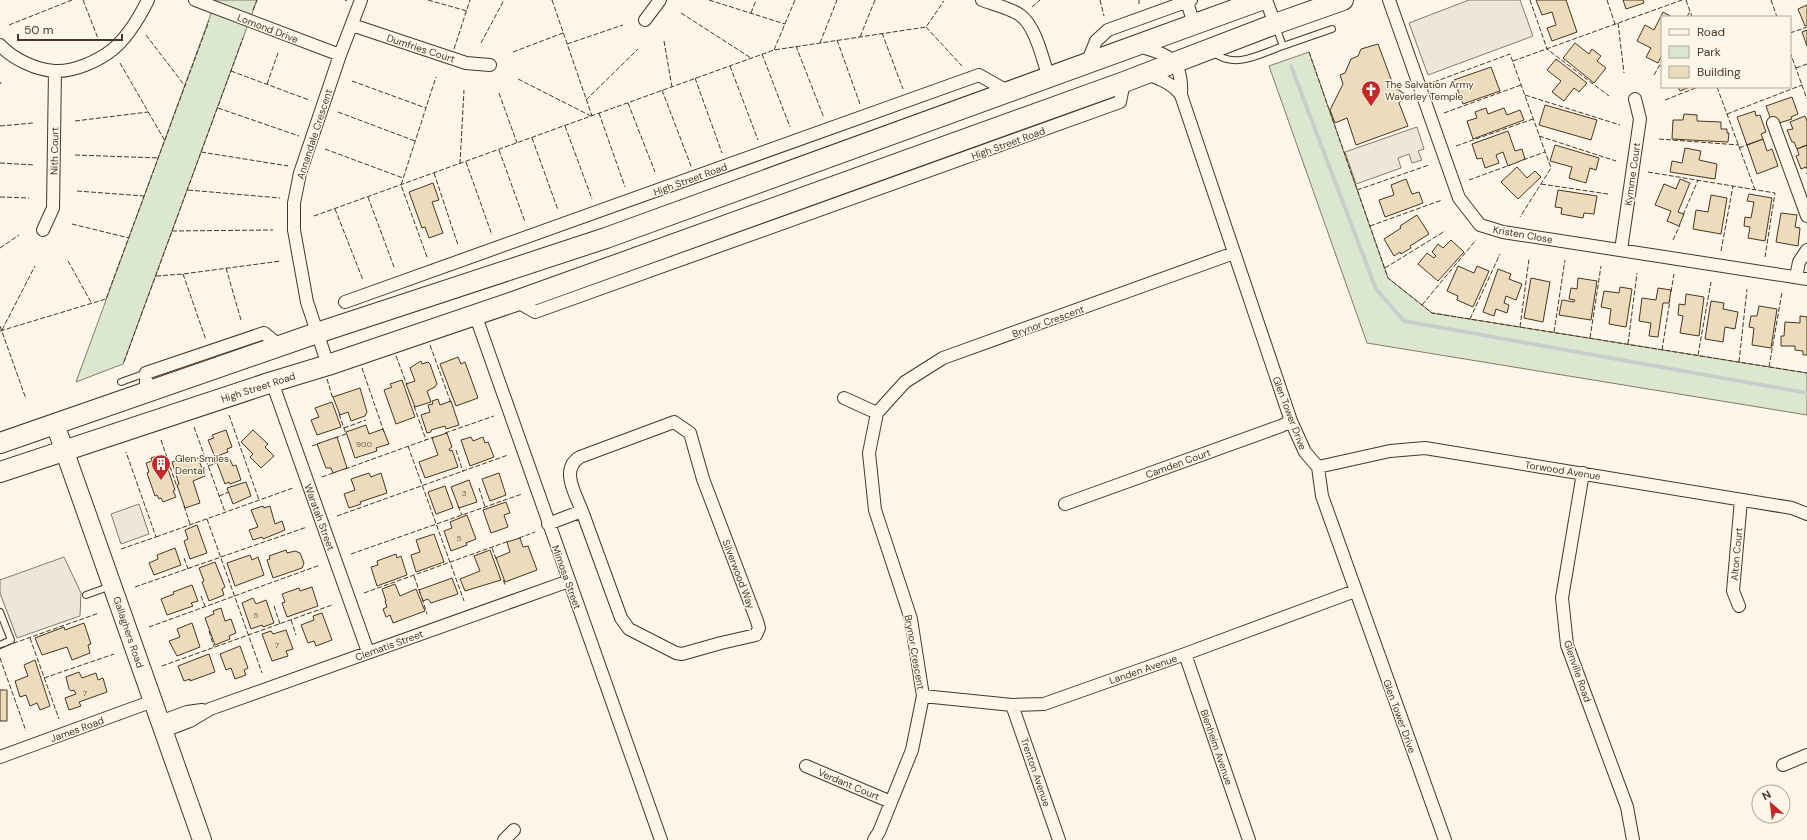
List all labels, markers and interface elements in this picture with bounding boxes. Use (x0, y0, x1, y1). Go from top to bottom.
street label: Lomond Drive (236, 11, 300, 46)
scale bar (18, 16, 122, 42)
legend (1661, 16, 1791, 88)
text: 50 m (24, 22, 53, 38)
text: Road (1697, 24, 1725, 40)
street label: Dumfries Court (385, 31, 457, 66)
text: Park (1697, 44, 1721, 60)
text: Building (1697, 64, 1741, 80)
place label: The Salvation Army Waverley Temple (1385, 78, 1474, 103)
church icon: The Salvation Army Waverley Temple (1360, 79, 1382, 107)
street label: Annandale Crescent (294, 87, 335, 181)
street label: High Street Road (970, 124, 1047, 163)
street label: Nith Court (48, 127, 61, 175)
street label: Kymme Court (1622, 142, 1643, 206)
street label: High Street Road (652, 160, 729, 199)
street label: Kristen Close (1492, 223, 1554, 246)
street label: Brynor Crescent (1010, 302, 1086, 341)
street label: High Street Road (219, 369, 297, 406)
street label: Glen Tower Drive (1270, 375, 1310, 452)
house number: 900 (356, 439, 373, 449)
street label: Camden Court (1144, 446, 1213, 481)
place label: Glen Smiles Dental (175, 452, 229, 477)
building icon: Glen Smiles Dental (150, 453, 172, 481)
street label: Torwood Avenue (1524, 458, 1602, 483)
street label: Waratah Street (301, 482, 338, 552)
house number: 3 (462, 488, 467, 498)
street label: Alton Court (1728, 527, 1745, 581)
house number: 5 (457, 533, 462, 543)
street label: Silverwood Way (719, 538, 758, 611)
street label: Mimosa Street (549, 543, 584, 611)
street label: Gallaghers Road (110, 595, 147, 670)
house number: 5 (254, 610, 259, 620)
street label: Brynor Crescent (902, 614, 928, 691)
street label: Clematis Street (353, 627, 425, 664)
street label: Glenville Road (1561, 638, 1594, 704)
house number: 7 (275, 640, 279, 650)
street label: Landen Avenue (1108, 652, 1179, 687)
street label: Glen Tower Drive (1380, 678, 1419, 755)
house number: 7 (83, 688, 87, 698)
street label: Blenheim Avenue (1198, 708, 1236, 787)
street label: James Road (49, 714, 106, 745)
street label: Trenton Avenue (1018, 736, 1054, 809)
street label: Verdant Court (816, 766, 882, 803)
north arrow (1751, 784, 1791, 824)
text: N (1759, 787, 1773, 803)

